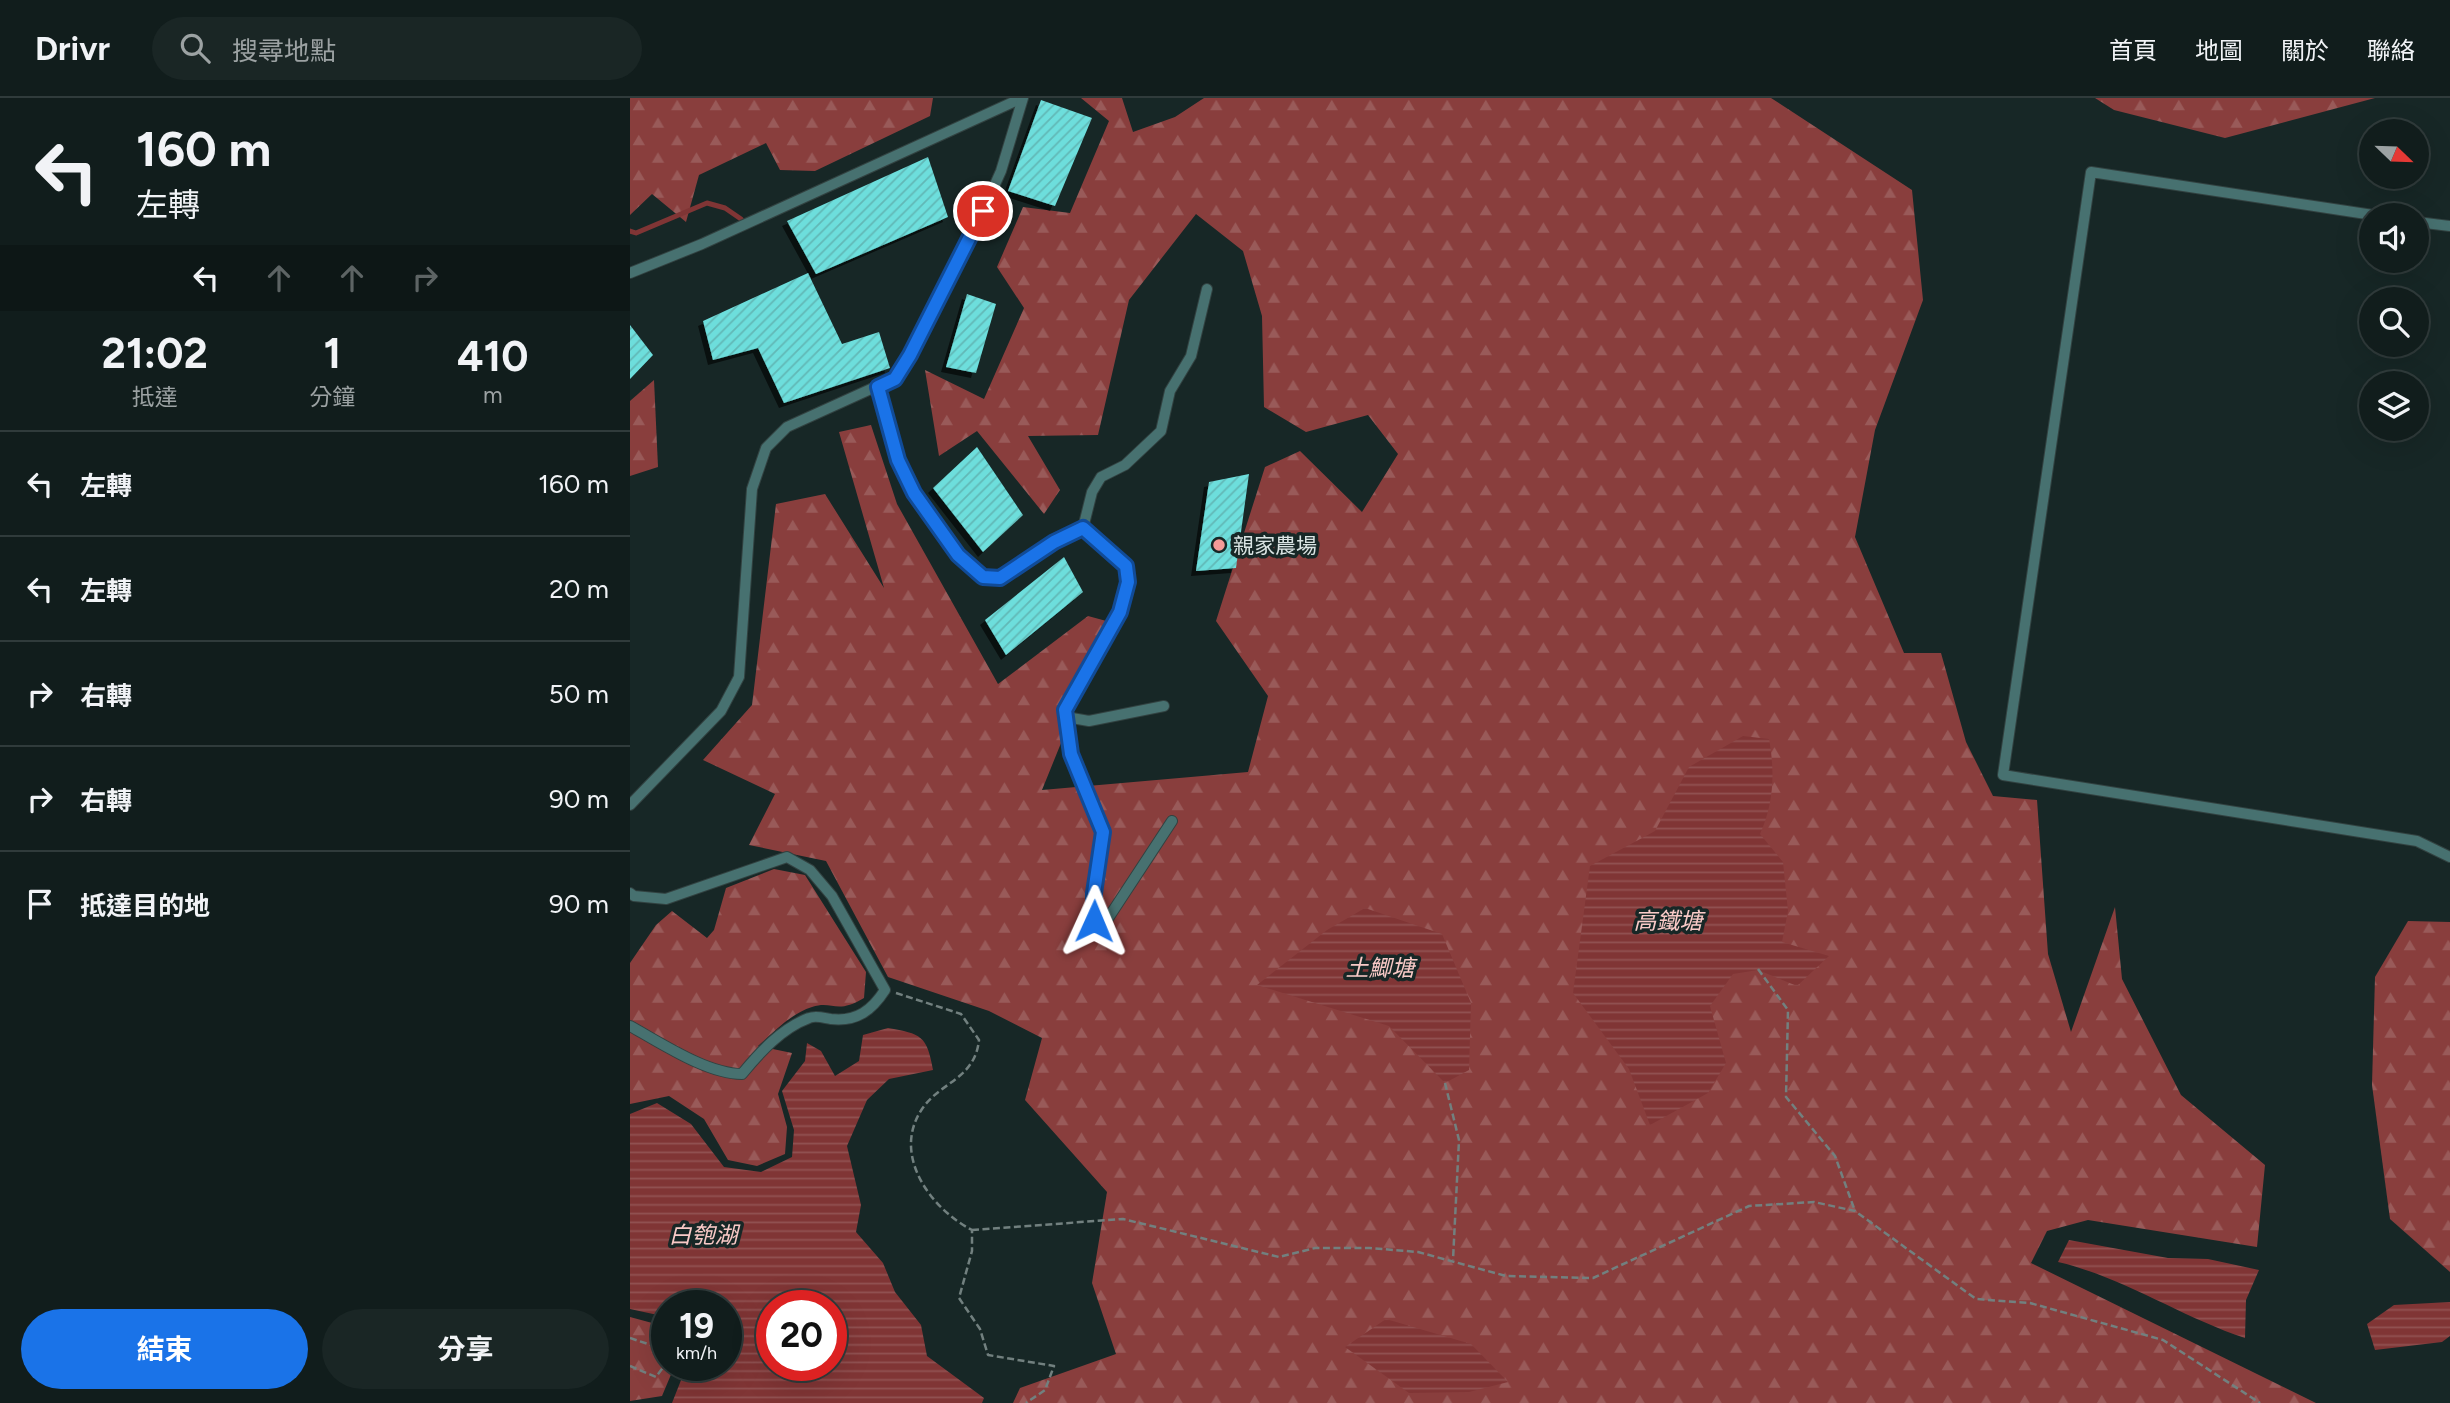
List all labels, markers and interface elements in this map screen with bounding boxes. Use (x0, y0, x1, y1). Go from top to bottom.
search box (152, 17, 642, 80)
text: Drivr (35, 29, 110, 68)
icon: search (176, 29, 214, 67)
text: 搜尋地點 (232, 35, 336, 67)
text: 首頁 (2109, 36, 2157, 65)
text: 地圖 (2195, 36, 2243, 65)
text: 關於 (2281, 36, 2329, 65)
text: 聯絡 (2367, 36, 2415, 65)
text: 160 m (136, 119, 271, 178)
north arrow (2359, 119, 2429, 189)
map controls (2359, 119, 2429, 441)
icon: left (21, 126, 112, 217)
pin (953, 181, 1013, 241)
text: 左轉 (136, 186, 200, 224)
icon: arrive (964, 192, 1002, 230)
button: sound (2359, 203, 2429, 273)
icon: left (187, 259, 225, 297)
icon: ahead (260, 259, 298, 297)
icon: ahead (333, 259, 371, 297)
icon: right (406, 259, 444, 297)
button: search (2359, 287, 2429, 357)
text: 21:02 (102, 328, 208, 379)
text: 1 (323, 328, 341, 379)
text: 410 (457, 331, 528, 382)
button: layers (2359, 371, 2429, 441)
text: m (483, 381, 502, 409)
text: 抵達 (132, 383, 178, 411)
text: 分鐘 (309, 383, 355, 411)
icon: left (21, 465, 59, 503)
text: 160 m (538, 468, 609, 500)
text: 左轉 (80, 470, 132, 502)
place label: 親家農場 (1233, 533, 1317, 558)
marker: 親家農場 (1211, 537, 1227, 553)
icon: left (21, 570, 59, 608)
text: 20 m (549, 573, 609, 605)
text: 左轉 (80, 575, 132, 607)
icon: right (21, 675, 59, 713)
text: 50 m (549, 678, 609, 710)
text: 右轉 (80, 680, 132, 712)
icon: right (21, 780, 59, 818)
text: 90 m (549, 783, 609, 815)
text: 右轉 (80, 785, 132, 817)
position arrow (1057, 884, 1131, 958)
icon: arrive (21, 885, 59, 923)
text: 90 m (549, 888, 609, 920)
text: 抵達目的地 (80, 890, 210, 922)
water label: 高鐵塘 (1634, 907, 1707, 935)
water label: 土鯽塘 (1346, 954, 1419, 982)
water label: 白匏湖 (669, 1221, 741, 1249)
speed limit sign: 20 (756, 1290, 847, 1381)
text: 19 (679, 1305, 714, 1347)
button: 結束 (21, 1309, 308, 1389)
button: 分享 (322, 1309, 609, 1389)
text: km/h (676, 1342, 717, 1364)

